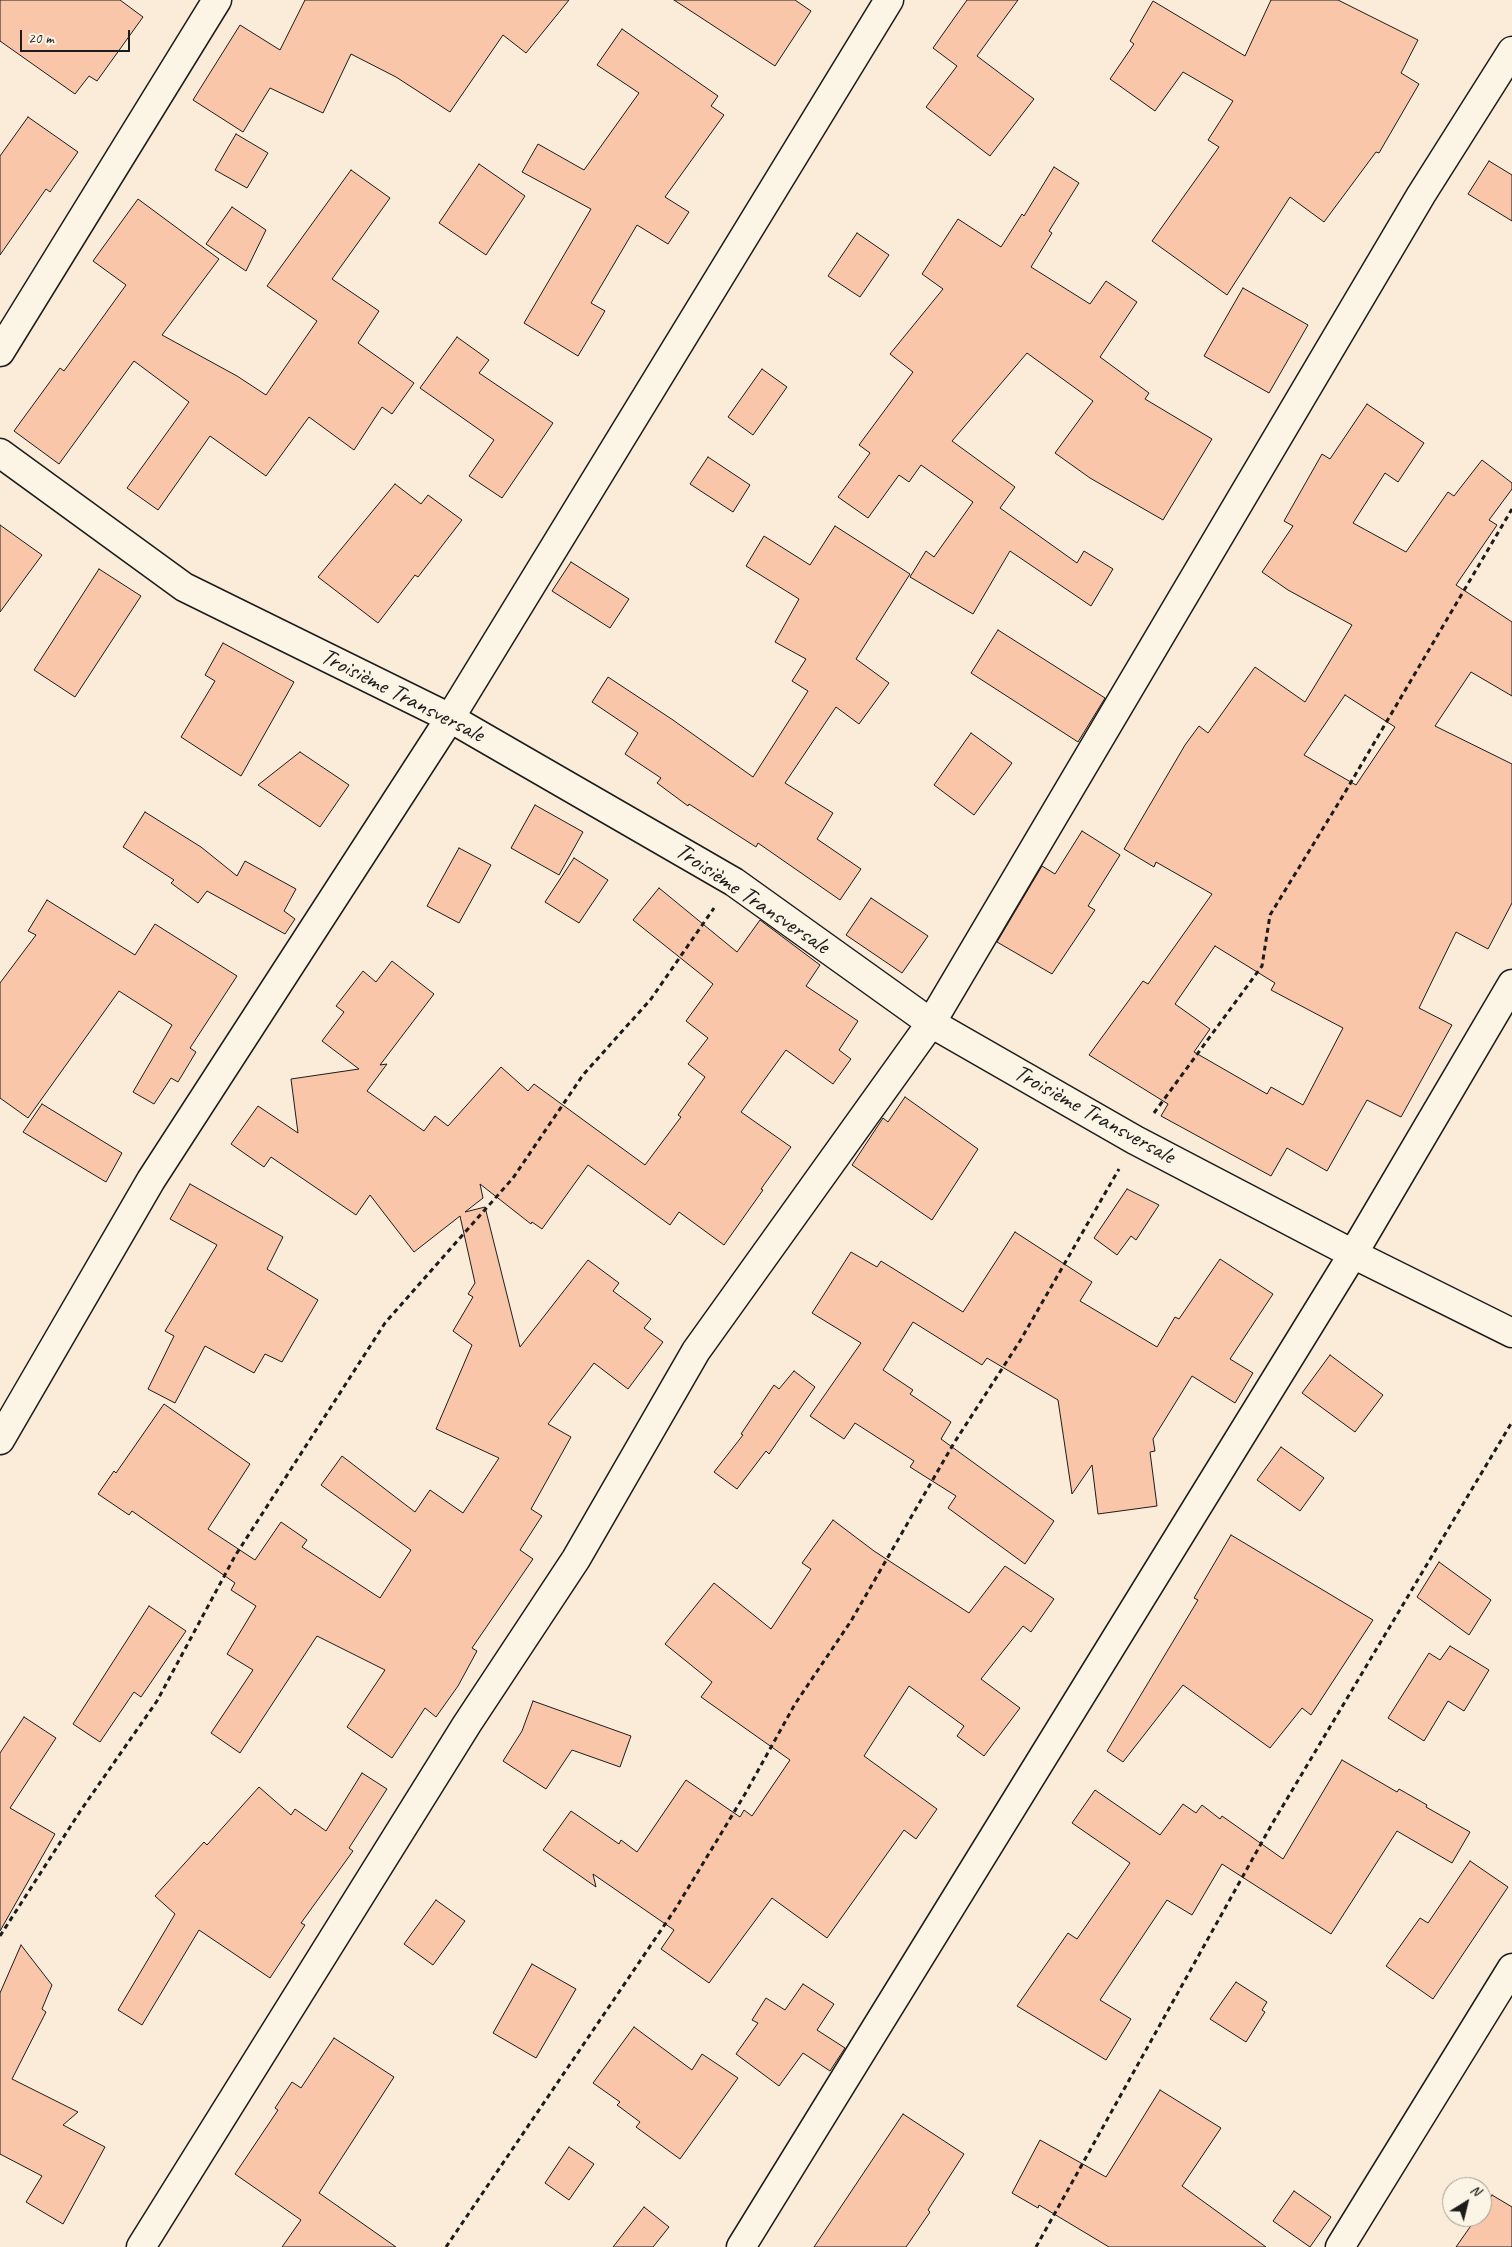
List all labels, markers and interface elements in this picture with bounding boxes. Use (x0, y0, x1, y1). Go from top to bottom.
scale bar (22, 20, 132, 52)
text: 20 m (28, 29, 54, 48)
street label: Troisième Transversale (315, 642, 489, 750)
street label: Troisième Transversale (670, 837, 834, 961)
street label: Troisième Transversale (1009, 1059, 1179, 1171)
north arrow (1442, 2177, 1492, 2227)
text: N (1467, 2181, 1484, 2200)

